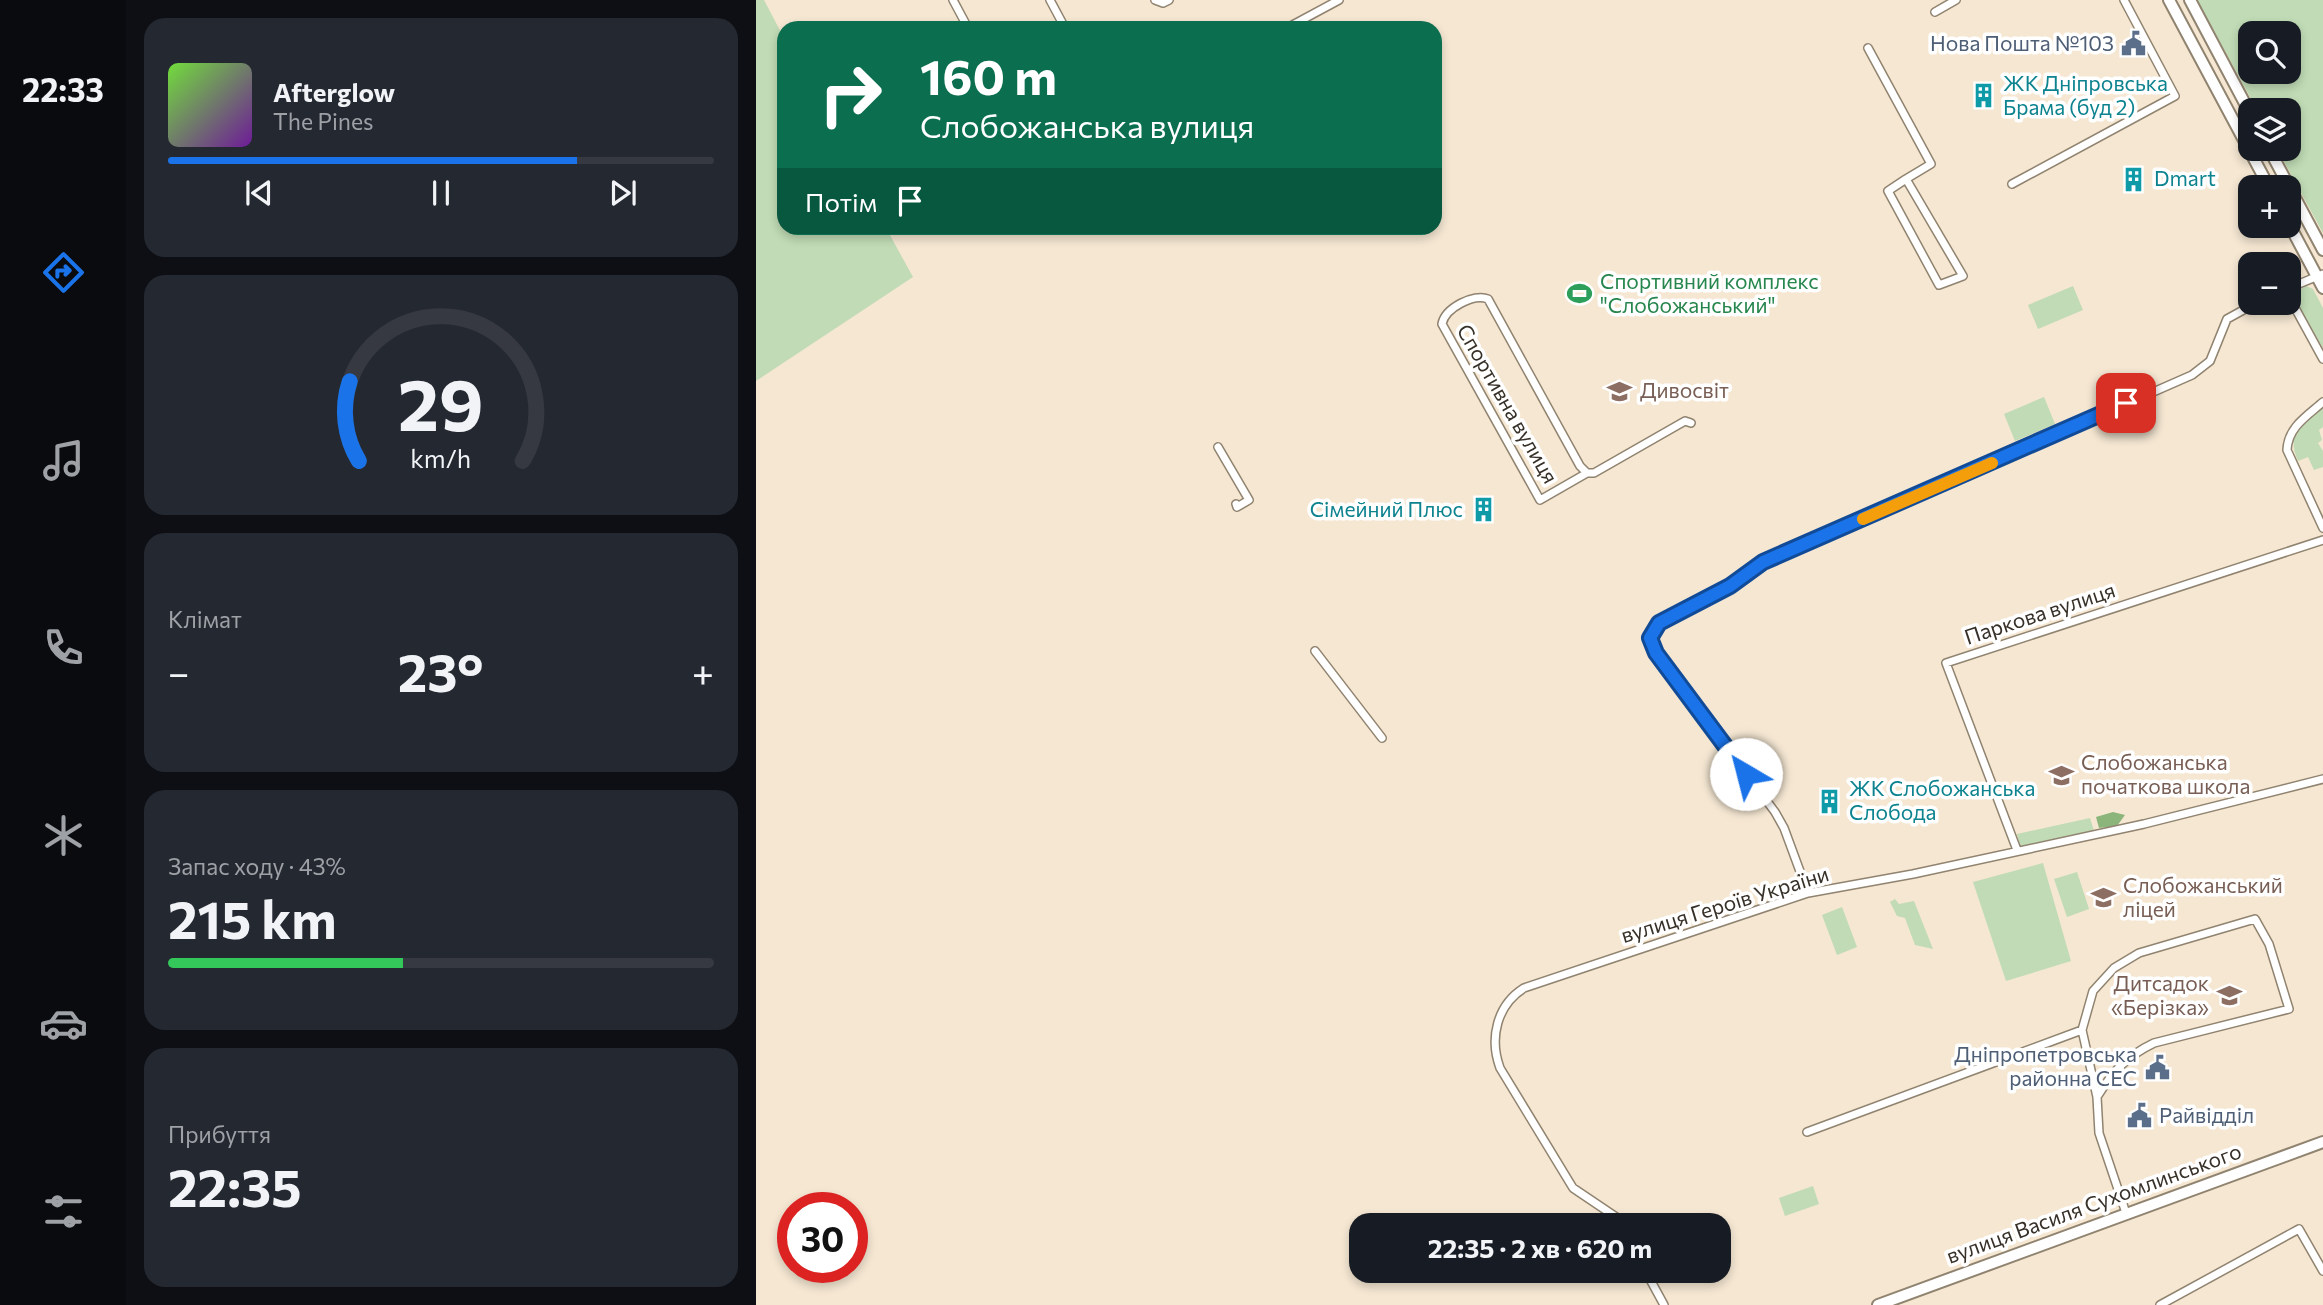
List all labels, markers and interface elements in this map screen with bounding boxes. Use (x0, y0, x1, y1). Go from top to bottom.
map controls (2238, 21, 2301, 315)
button: search (2238, 21, 2301, 84)
place label: Нова Пошта №103 (1930, 30, 2114, 55)
public building icon: Нова Пошта №103 (2120, 30, 2148, 58)
text: 160 m (920, 45, 1057, 105)
icon: right (805, 49, 896, 140)
text: 22:33 (22, 69, 104, 109)
place label: ЖК Дніпровська Брама (буд 2) (2003, 70, 2168, 119)
text: Afterglow (273, 76, 395, 107)
building icon: ЖК Дніпровська Брама (буд 2) (1969, 82, 1997, 110)
button: layers (2238, 98, 2301, 161)
text: Слобожанська вулиця (920, 105, 1254, 145)
text: The Pines (273, 107, 374, 135)
building icon: Dmart (2120, 165, 2148, 193)
place label: Dmart (2154, 165, 2216, 190)
icon: previous (240, 174, 278, 212)
icon: pause (422, 174, 460, 212)
icon: next (604, 174, 642, 212)
button: + (2238, 175, 2301, 238)
icon: arrive (891, 182, 929, 220)
text: Потім (805, 186, 877, 217)
icon: directions (39, 248, 88, 297)
button: − (2238, 252, 2301, 315)
place label: Спортивний комплекс "Слобожанський" (1600, 268, 1819, 317)
sports icon: Спортивний комплекс "Слобожанський" (1566, 280, 1594, 308)
street label: Спортивна вулиця (1453, 319, 1564, 487)
text: 29 (398, 358, 484, 447)
pin (2096, 373, 2156, 433)
school or university icon: Дивосвіт (1606, 377, 1634, 405)
place label: Дивосвіт (1640, 377, 1729, 402)
icon: arrive (2107, 384, 2145, 422)
icon: music (39, 436, 88, 485)
text: km/h (411, 443, 471, 473)
place label: Сімейний Плюс (1310, 496, 1463, 521)
building icon: Сімейний Плюс (1469, 496, 1497, 524)
street label: Паркова вулиця (1961, 576, 2118, 649)
text: Клімат (168, 605, 242, 633)
icon: phone (39, 623, 88, 672)
text: 23° (398, 639, 484, 703)
text: − (168, 648, 190, 695)
text: + (692, 648, 714, 695)
position arrow (1709, 737, 1783, 811)
place label: Cлобожанська початкова школа (2081, 749, 2250, 798)
school or university icon: Cлобожанська початкова школа (2047, 761, 2075, 789)
place label: ЖК Слобожанська Слобода (1849, 775, 2035, 824)
building icon: ЖК Слобожанська Слобода (1815, 787, 1843, 815)
icon: climate (39, 811, 88, 860)
text: Запас ходу · 43% (168, 852, 346, 880)
street label: вулиця Героїв України (1618, 860, 1832, 947)
place label: Слобожанський ліцей (2123, 872, 2283, 921)
school or university icon: Слобожанський ліцей (2089, 884, 2117, 912)
text: 215 km (168, 886, 337, 950)
place label: Дитсадок «Берізка» (2111, 970, 2209, 1019)
school or university icon: Дитсадок «Берізка» (2215, 982, 2243, 1010)
icon: car (39, 999, 88, 1048)
place label: Дніпропетровська районна СЕС (1954, 1041, 2137, 1090)
public building icon: Дніпропетровська районна СЕС (2143, 1053, 2171, 1081)
public building icon: Райвідділ (2125, 1102, 2153, 1130)
place label: Райвідділ (2159, 1102, 2254, 1127)
text: Прибуття (168, 1120, 271, 1148)
street label: вулиця Василя Сухомлинського (1943, 1137, 2244, 1268)
text: 22:35 (168, 1154, 302, 1218)
icon: filters (39, 1187, 88, 1236)
speed limit sign: 30 (777, 1192, 868, 1283)
text: 22:35 · 2 хв · 620 m (1428, 1232, 1652, 1263)

